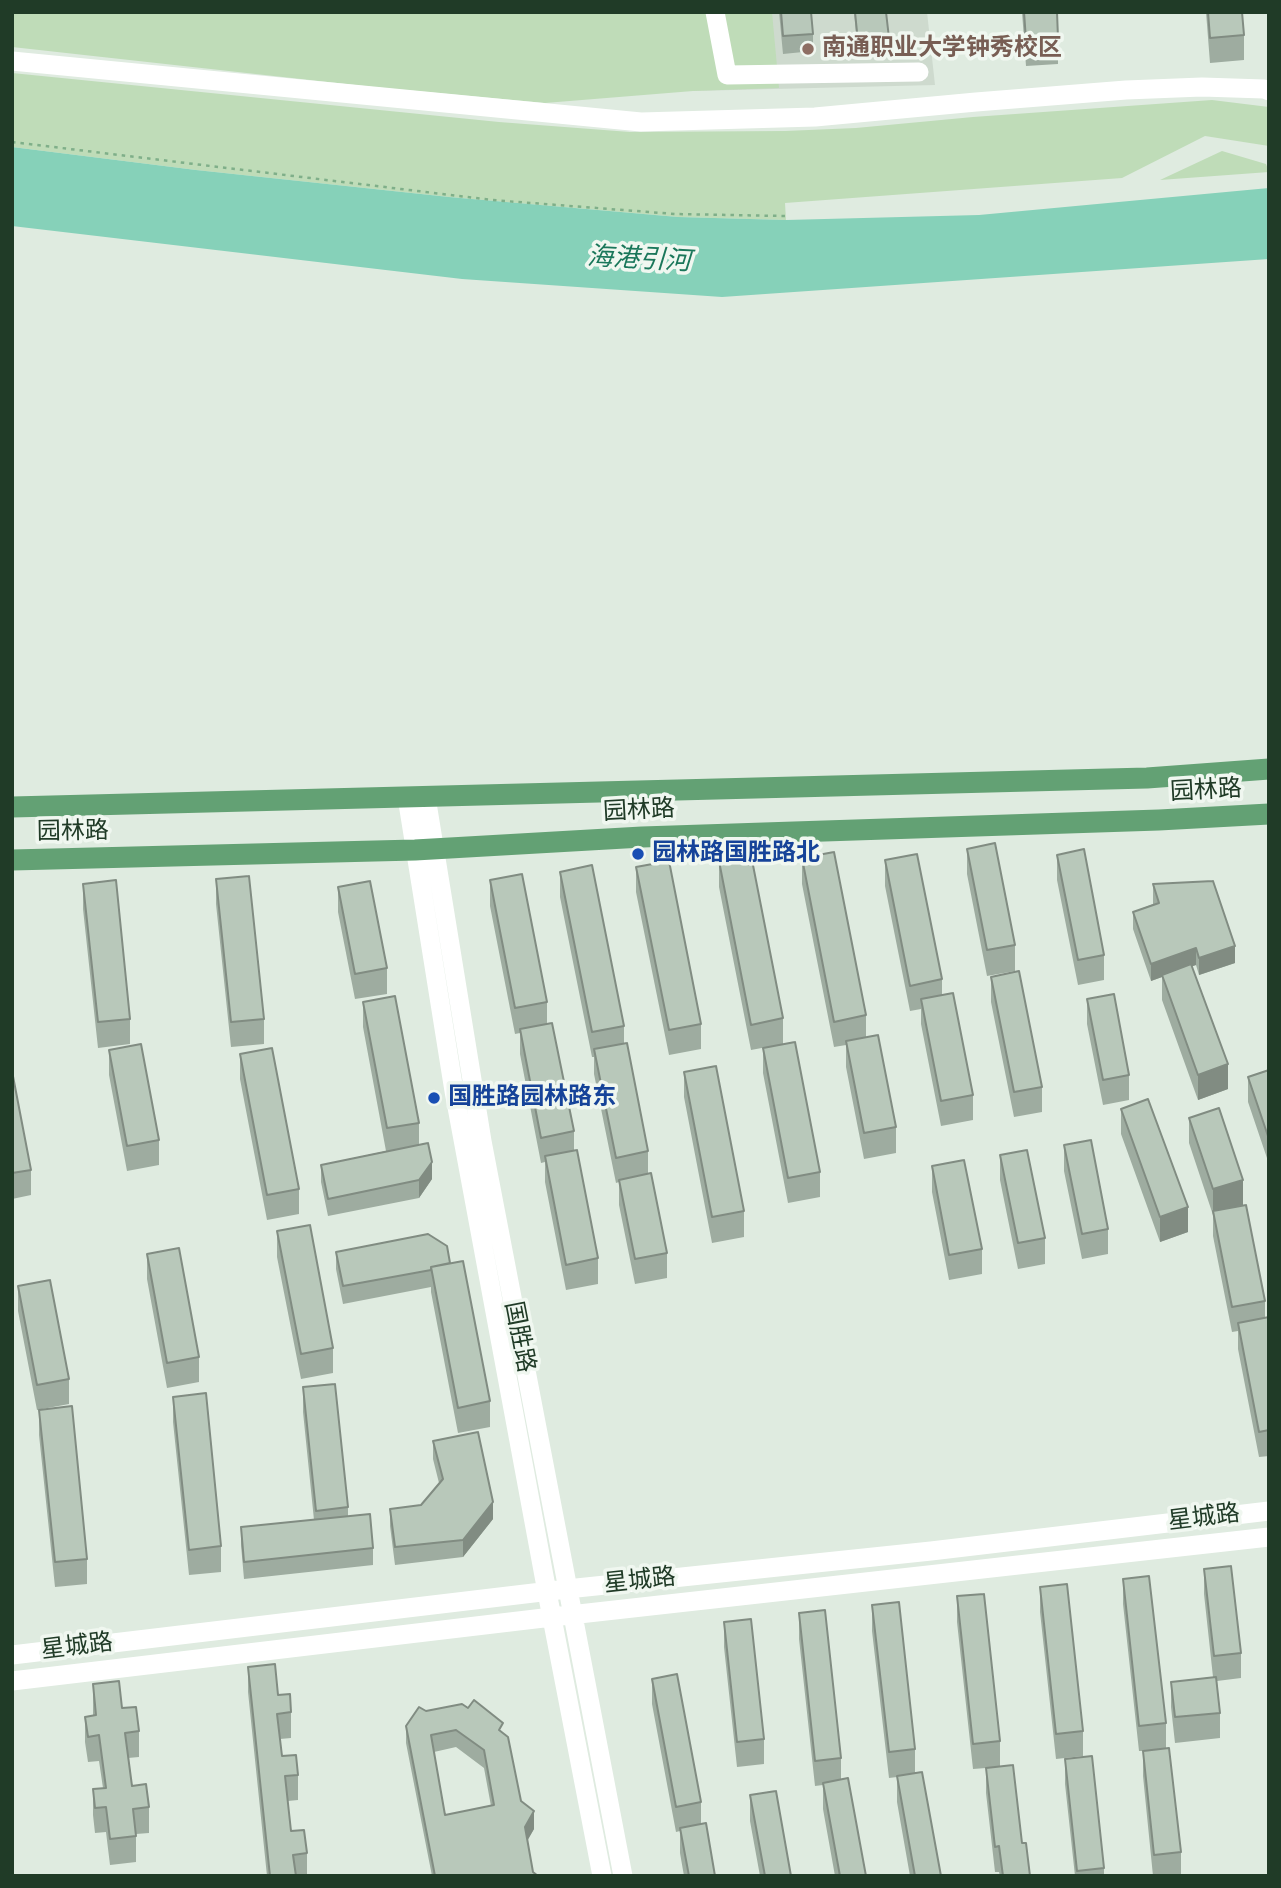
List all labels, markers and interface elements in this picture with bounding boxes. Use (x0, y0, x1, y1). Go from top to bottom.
place label: 南通职业大学钟秀校区 (822, 35, 1062, 63)
marker: 南通职业大学钟秀校区 (800, 41, 816, 57)
water label: 海港引河 (586, 242, 692, 278)
street label: 园林路 (1169, 775, 1243, 807)
street label: 园林路 (602, 795, 676, 827)
street label: 园林路 (37, 817, 109, 847)
place label: 园林路国胜路北 (652, 840, 820, 868)
marker: 园林路国胜路北 (630, 846, 646, 862)
place label: 国胜路园林路东 (448, 1084, 616, 1112)
marker: 国胜路园林路东 (426, 1090, 442, 1106)
street label: 国胜路 (498, 1299, 540, 1375)
street label: 星城路 (1167, 1499, 1241, 1537)
street label: 星城路 (603, 1563, 677, 1599)
street label: 星城路 (40, 1628, 114, 1666)

